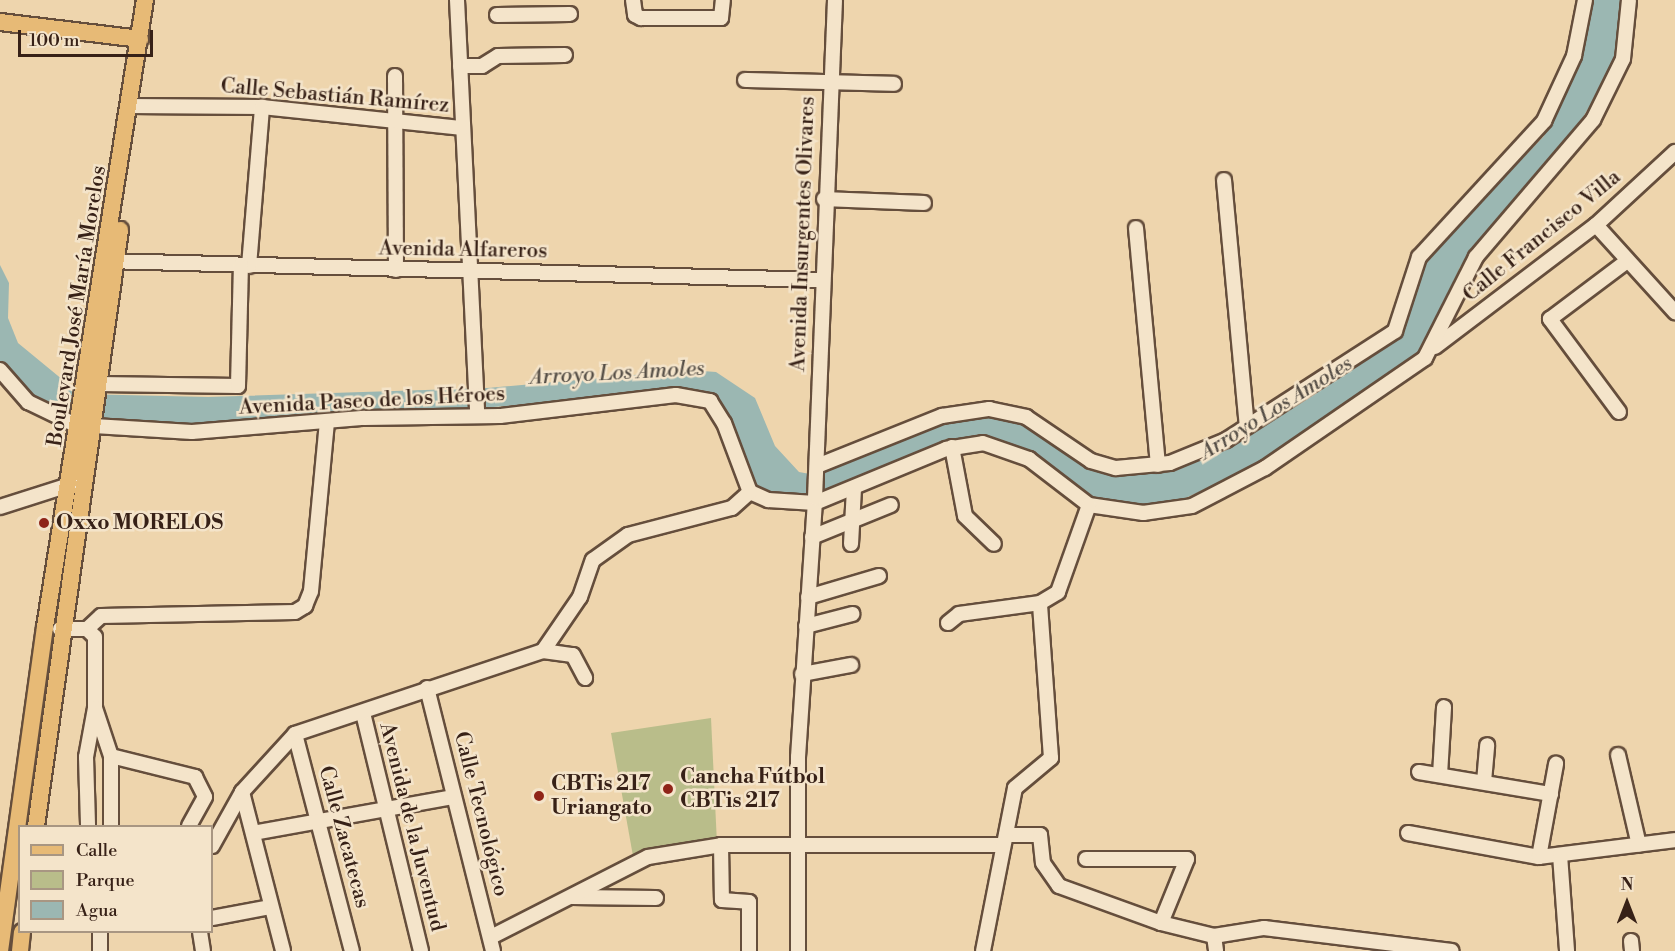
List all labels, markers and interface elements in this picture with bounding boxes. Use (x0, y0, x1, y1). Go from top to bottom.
scale bar (21, 18, 156, 56)
text: 100 m (29, 29, 80, 52)
street label: Calle Sebastián Ramírez (220, 73, 450, 119)
street label: Avenida Insurgentes Olivares (786, 96, 820, 372)
street label: Boulevard José María Morelos (42, 164, 112, 448)
street label: Calle Francisco Villa (1458, 165, 1626, 307)
street label: Avenida Alfareros (378, 236, 548, 264)
water label: Arroyo Los Amoles (1195, 350, 1357, 466)
water label: Arroyo Los Amoles (529, 355, 705, 391)
street label: Avenida Paseo de los Héroes (238, 381, 506, 421)
place label: Oxxo MORELOS (56, 510, 223, 536)
marker: Oxxo MORELOS (37, 516, 51, 530)
street label: Avenida de la Juventud (374, 720, 450, 934)
street label: Calle Tecnológico (448, 729, 514, 899)
street label: Calle Zacatecas (313, 763, 375, 911)
place label: Cancha Fútbol CBTis 217 (680, 764, 825, 814)
place label: CBTis 217 Uriangato (551, 771, 652, 821)
marker: Cancha Fútbol CBTis 217 (661, 782, 675, 796)
marker: CBTis 217 Uriangato (532, 789, 546, 803)
legend (18, 825, 213, 933)
text: Calle (76, 839, 117, 862)
text: Parque (76, 869, 135, 892)
north arrow (1597, 873, 1657, 933)
text: N (1621, 875, 1633, 895)
text: Agua (76, 899, 118, 922)

